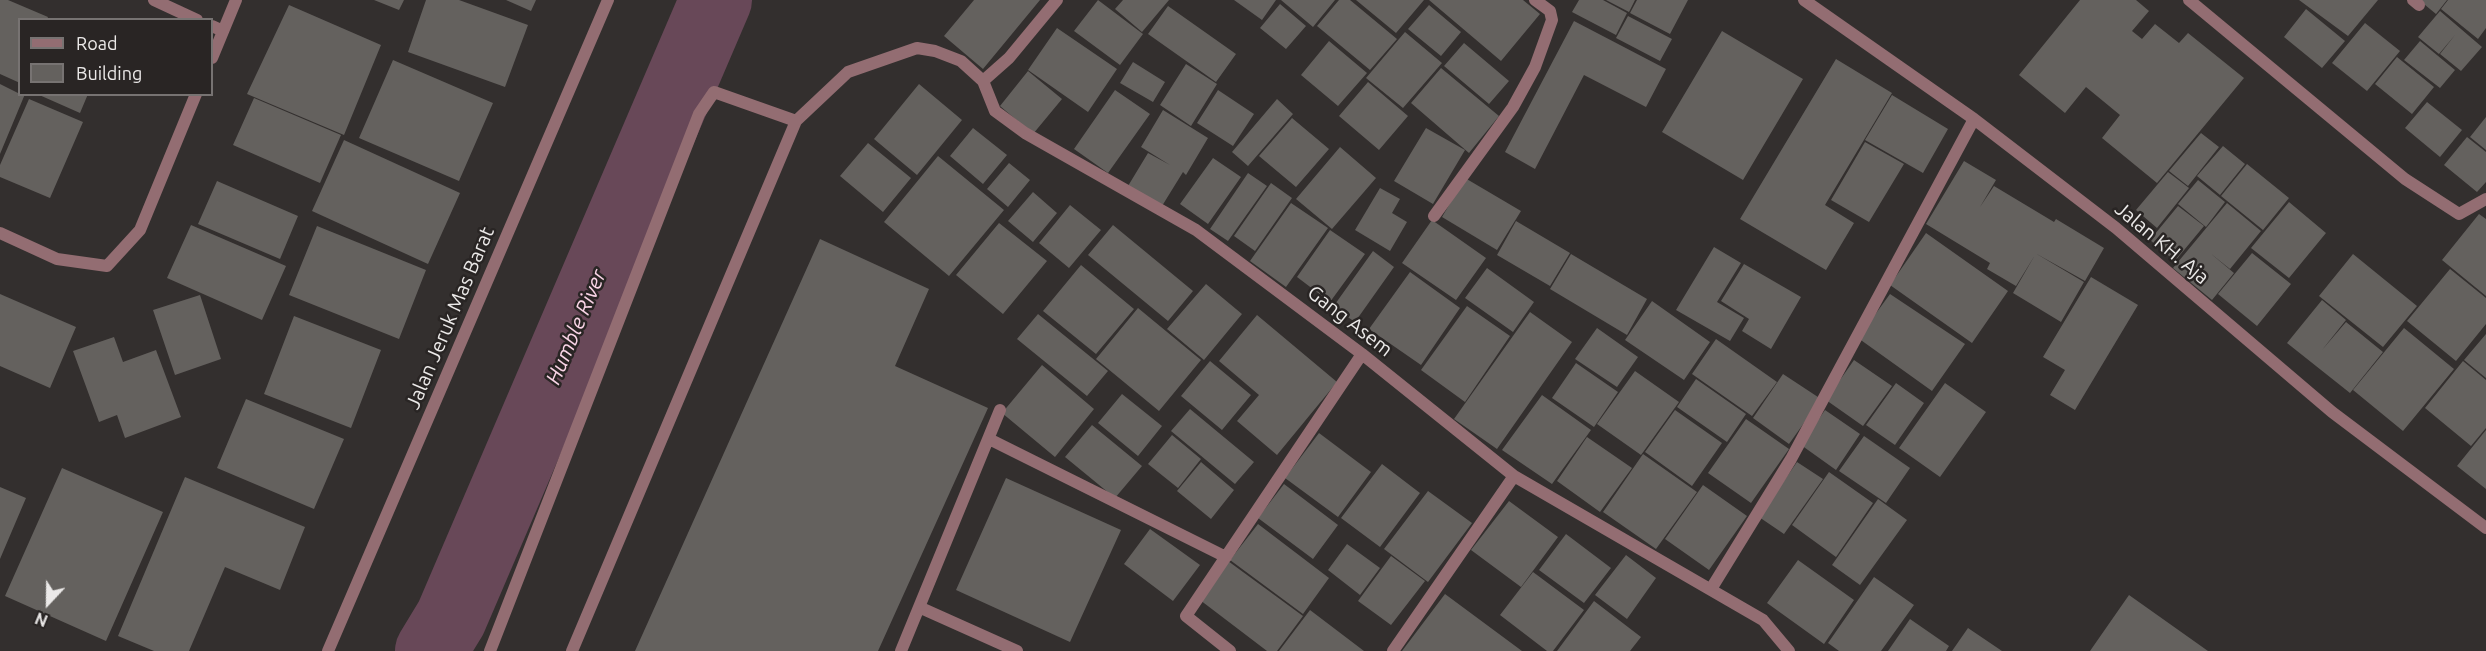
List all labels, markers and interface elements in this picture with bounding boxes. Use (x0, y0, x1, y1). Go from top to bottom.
legend (18, 18, 213, 96)
text: Road (76, 33, 118, 53)
text: Building (76, 63, 142, 83)
street label: Jalan KH. Aja (2110, 197, 2214, 289)
street label: Jalan Jeruk Mas Barat (401, 223, 499, 413)
water label: Humble River (541, 266, 611, 388)
street label: Gang Asem (1303, 280, 1397, 362)
north arrow (18, 573, 78, 633)
text: N (32, 609, 50, 630)

